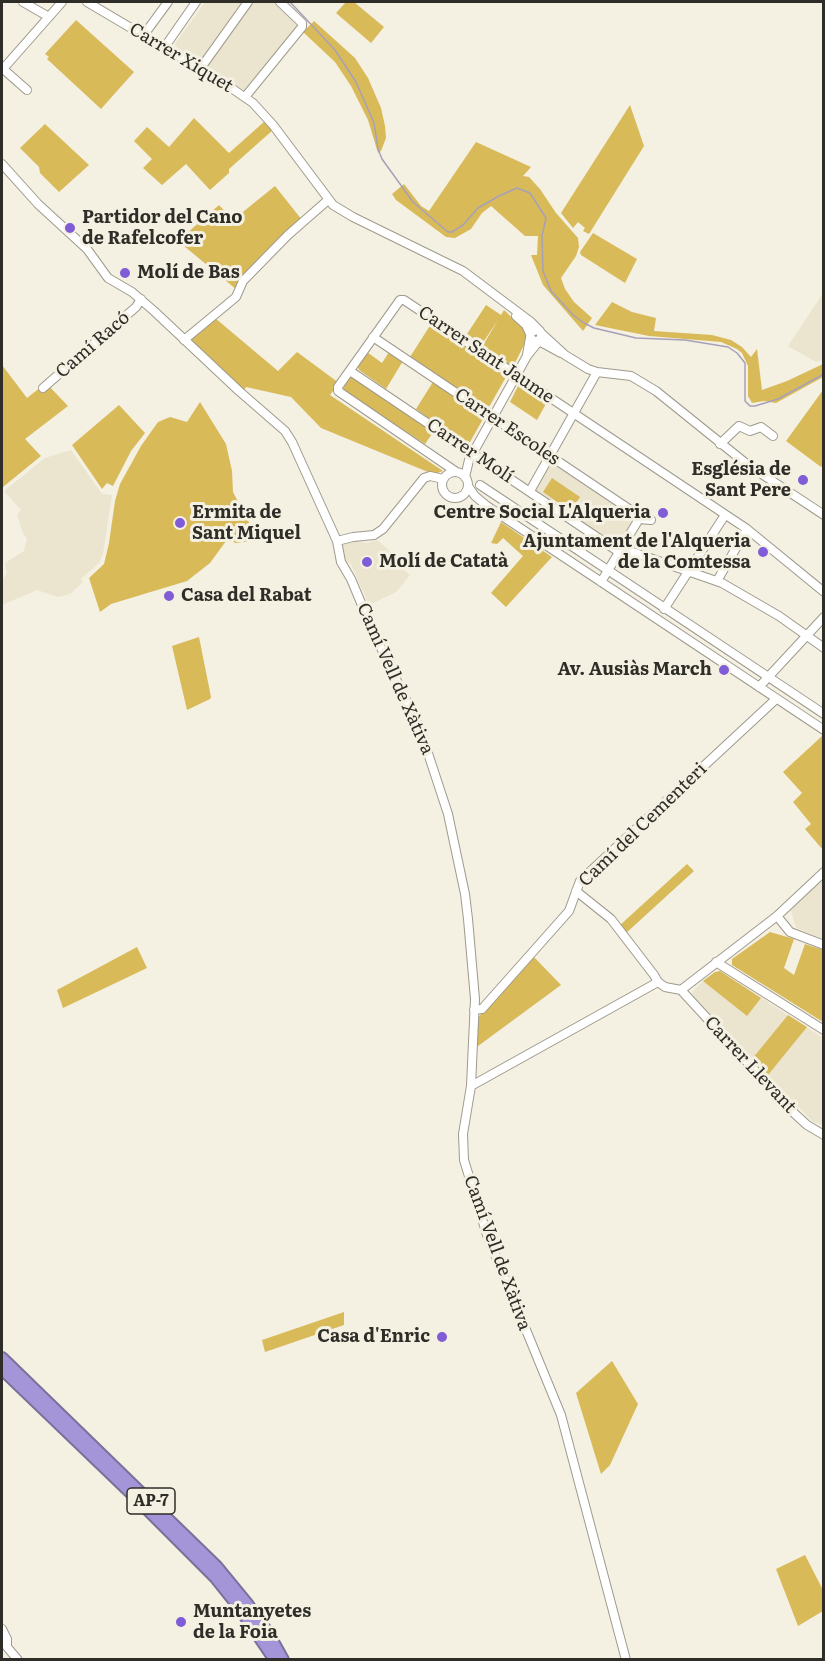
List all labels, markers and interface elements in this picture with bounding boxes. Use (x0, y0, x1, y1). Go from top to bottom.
street label: Carrer Xiquet (125, 19, 237, 97)
place label: Partidor del Cano de Rafelcofer (82, 207, 243, 250)
marker: Partidor del Cano de Rafelcofer (63, 221, 77, 235)
place label: Molí de Bas (137, 262, 240, 284)
marker: Molí de Bas (118, 266, 132, 280)
street label: Carrer Sant Jaume (414, 302, 558, 408)
street label: Camí Racó (52, 307, 134, 383)
street label: Carrer Escoles (450, 384, 564, 470)
street label: Carrer Molí (422, 414, 518, 488)
place label: Església de Sant Pere (691, 459, 791, 502)
marker: Església de Sant Pere (796, 473, 810, 487)
place label: Ermita de Sant Miquel (192, 502, 301, 544)
place label: Centre Social L'Alqueria (433, 502, 651, 524)
marker: Centre Social L'Alqueria (656, 506, 670, 520)
marker: Ermita de Sant Miquel (173, 516, 187, 530)
place label: Ajuntament de l'Alqueria de la Comtessa (523, 531, 751, 574)
marker: Ajuntament de l'Alqueria de la Comtessa (756, 545, 770, 559)
place label: Molí de Catatà (379, 551, 508, 573)
marker: Molí de Catatà (360, 555, 374, 569)
place label: Casa del Rabat (181, 585, 312, 607)
marker: Casa del Rabat (162, 589, 176, 603)
street label: Camí Vell de Xàtiva (352, 600, 438, 758)
place label: Av. Ausiàs March (557, 659, 712, 681)
marker: Av. Ausiàs March (717, 663, 731, 677)
street label: Camí del Cementeri (575, 759, 711, 891)
street label: Carrer Llevant (700, 1012, 800, 1118)
street label: Camí Vell de Xàtiva (459, 1172, 535, 1334)
place label: Casa d'Enric (317, 1326, 430, 1348)
marker: Casa d'Enric (435, 1330, 449, 1344)
road number: AP-7 (127, 1488, 175, 1514)
place label: Muntanyetes de la Foia (193, 1601, 311, 1644)
marker: Muntanyetes de la Foia (174, 1615, 188, 1629)

